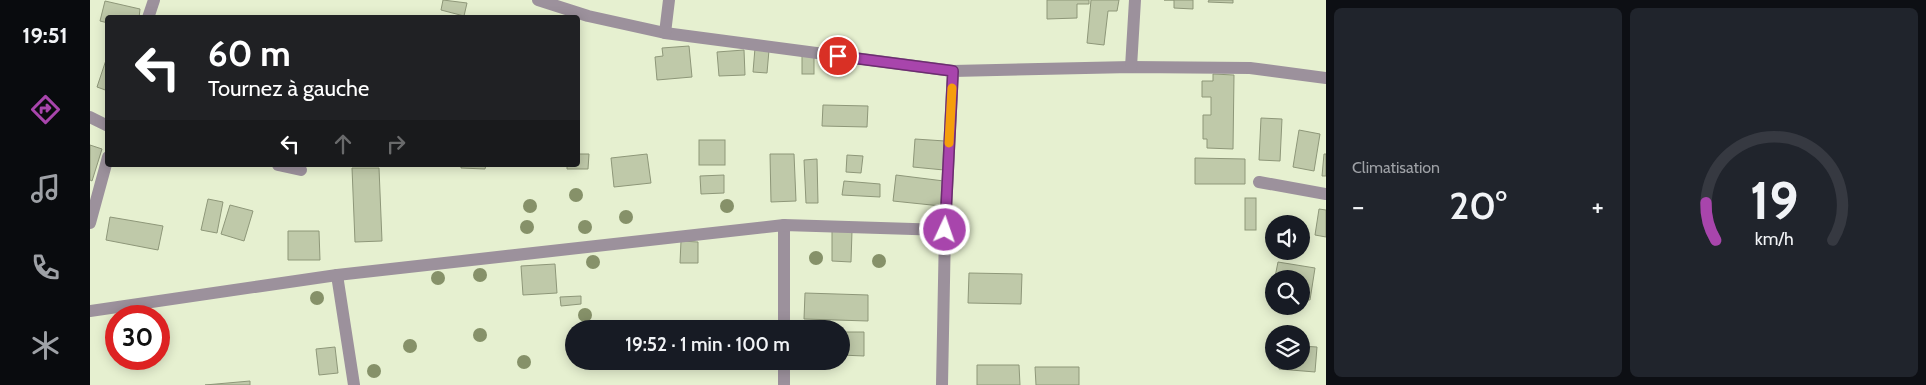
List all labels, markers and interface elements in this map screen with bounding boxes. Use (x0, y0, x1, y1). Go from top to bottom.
text: 19:51 (22, 22, 68, 49)
text: 60 m (208, 32, 291, 75)
icon: left (125, 35, 190, 100)
pin (817, 35, 859, 77)
icon: arrive (824, 42, 852, 70)
text: Tournez à gauche (208, 75, 369, 102)
icon: directions (28, 92, 63, 127)
icon: left (276, 130, 304, 158)
icon: ahead (329, 130, 357, 158)
icon: right (382, 130, 410, 158)
text: Climatisation (1352, 158, 1440, 177)
text: 19 (1750, 169, 1798, 232)
icon: music (28, 171, 63, 206)
text: 20° (1449, 182, 1507, 229)
text: − (1352, 189, 1364, 223)
text: + (1592, 189, 1604, 223)
position arrow (918, 203, 970, 255)
map controls (1265, 215, 1310, 370)
button: sound (1265, 215, 1310, 260)
text: km/h (1754, 228, 1794, 249)
icon: phone (28, 250, 63, 285)
button: search (1265, 270, 1310, 315)
speed limit sign: 30 (105, 305, 170, 370)
button: layers (1265, 325, 1310, 370)
icon: climate (28, 328, 63, 363)
text: 19:52 · 1 min · 100 m (625, 333, 790, 356)

